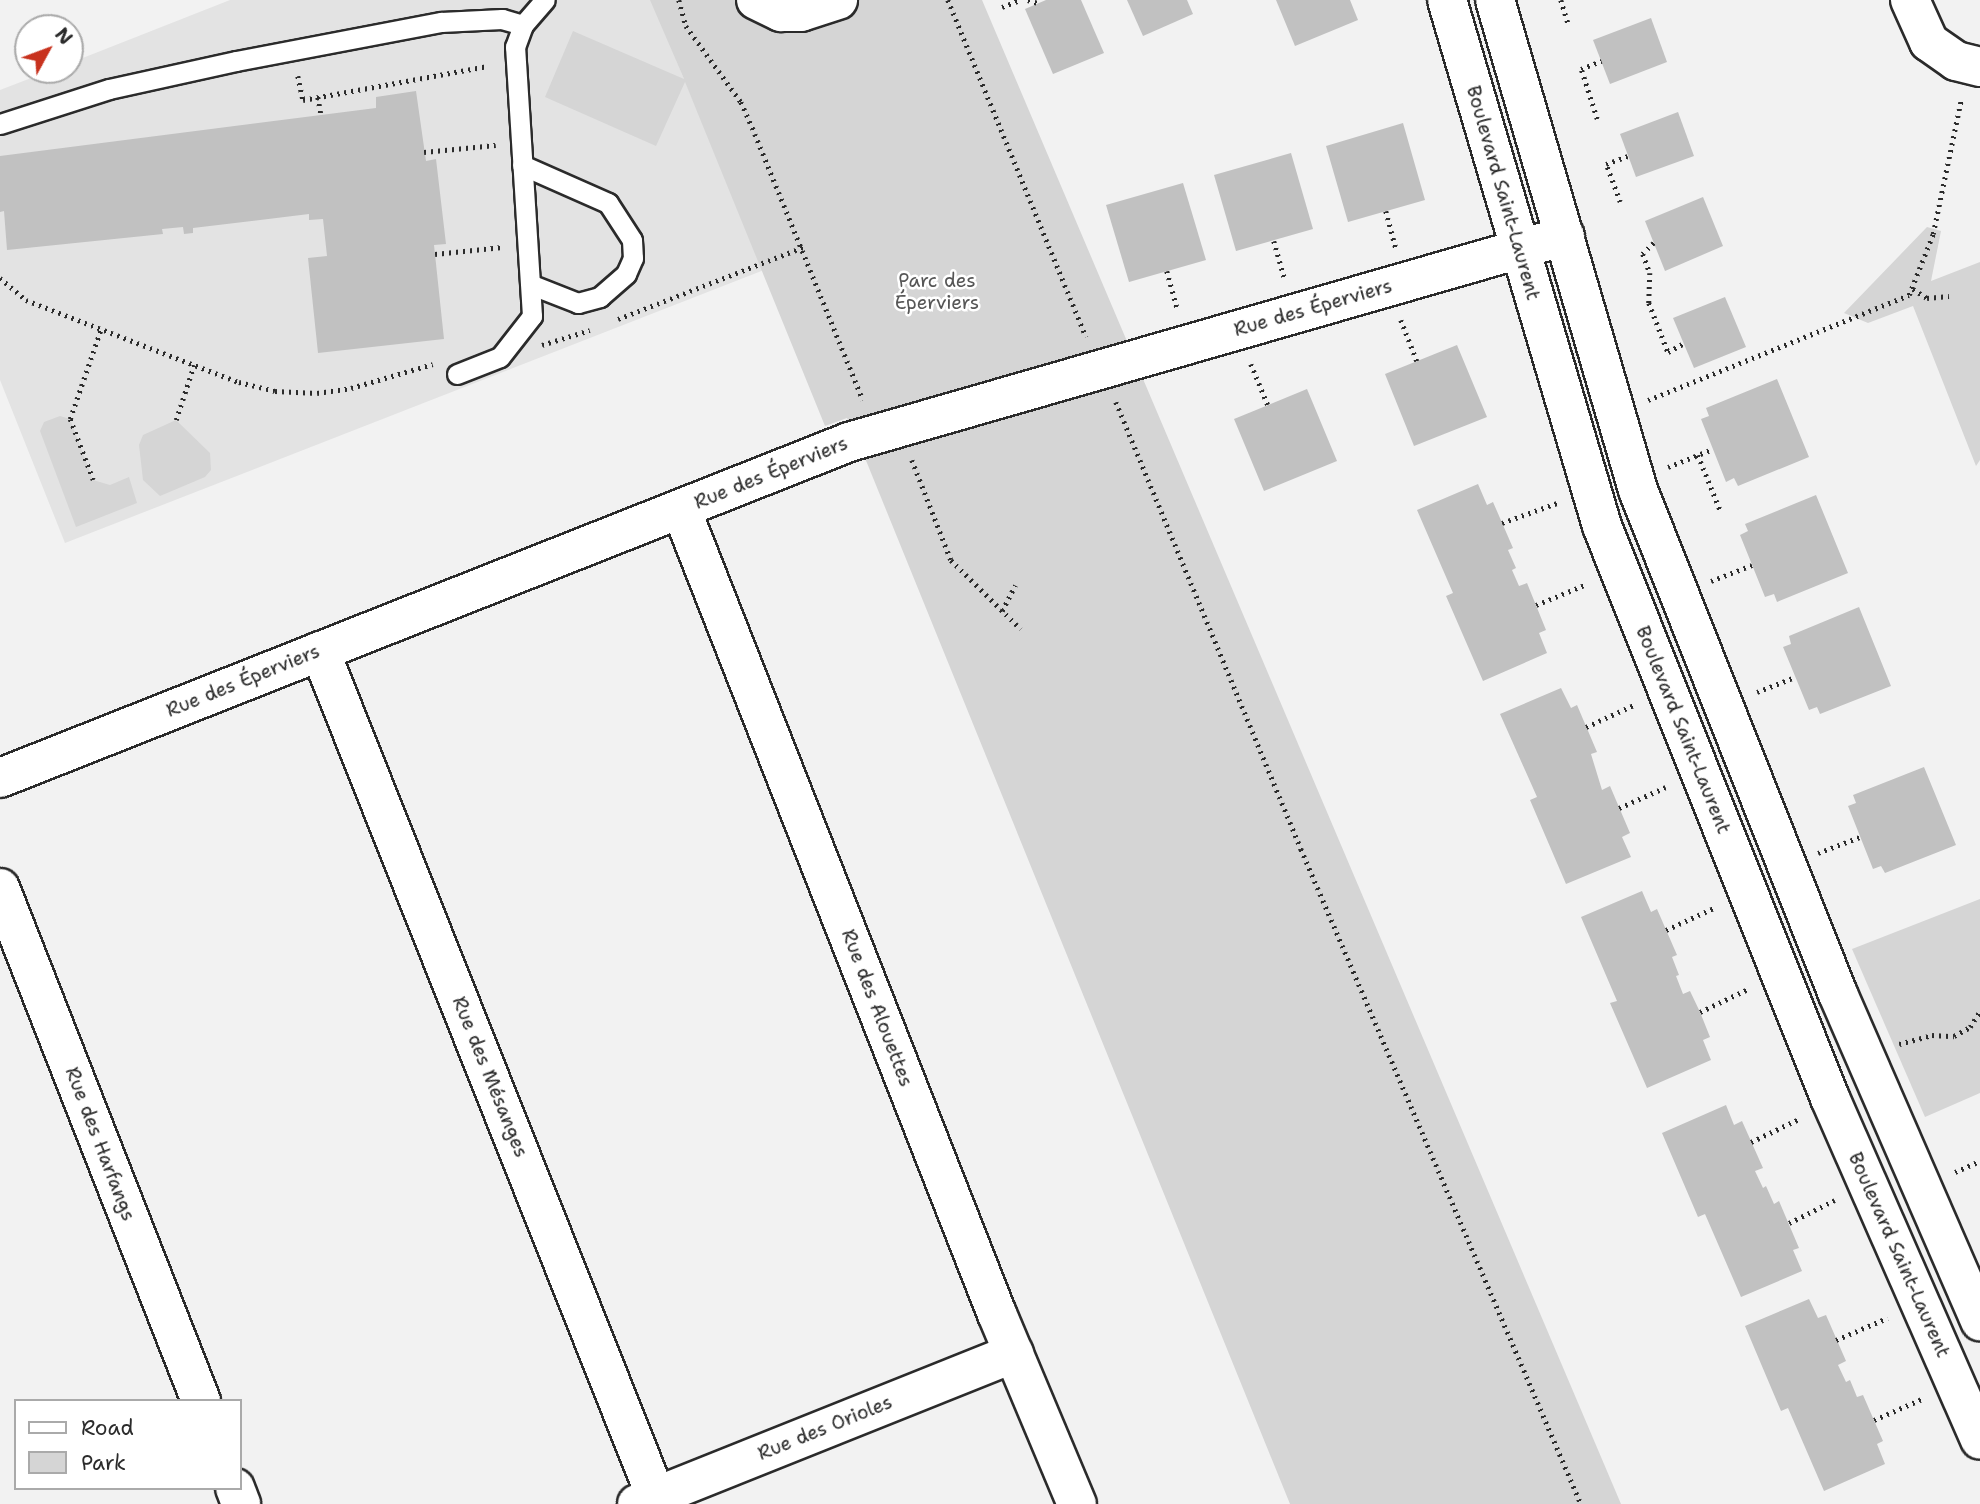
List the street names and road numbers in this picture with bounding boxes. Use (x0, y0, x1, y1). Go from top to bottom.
street label: Boulevard Saint-Laurent (1461, 83, 1545, 303)
street label: Rue des Éperviers (1231, 275, 1395, 341)
street label: Rue des Éperviers (691, 432, 851, 514)
street label: Boulevard Saint-Laurent (1631, 623, 1735, 837)
street label: Rue des Éperviers (163, 640, 323, 722)
street label: Rue des Alouettes (837, 926, 917, 1090)
street label: Rue des Mésanges (447, 993, 533, 1161)
street label: Rue des Harfangs (60, 1064, 140, 1224)
street label: Boulevard Saint-Laurent (1843, 1149, 1955, 1361)
street label: Rue des Orioles (754, 1391, 896, 1465)

